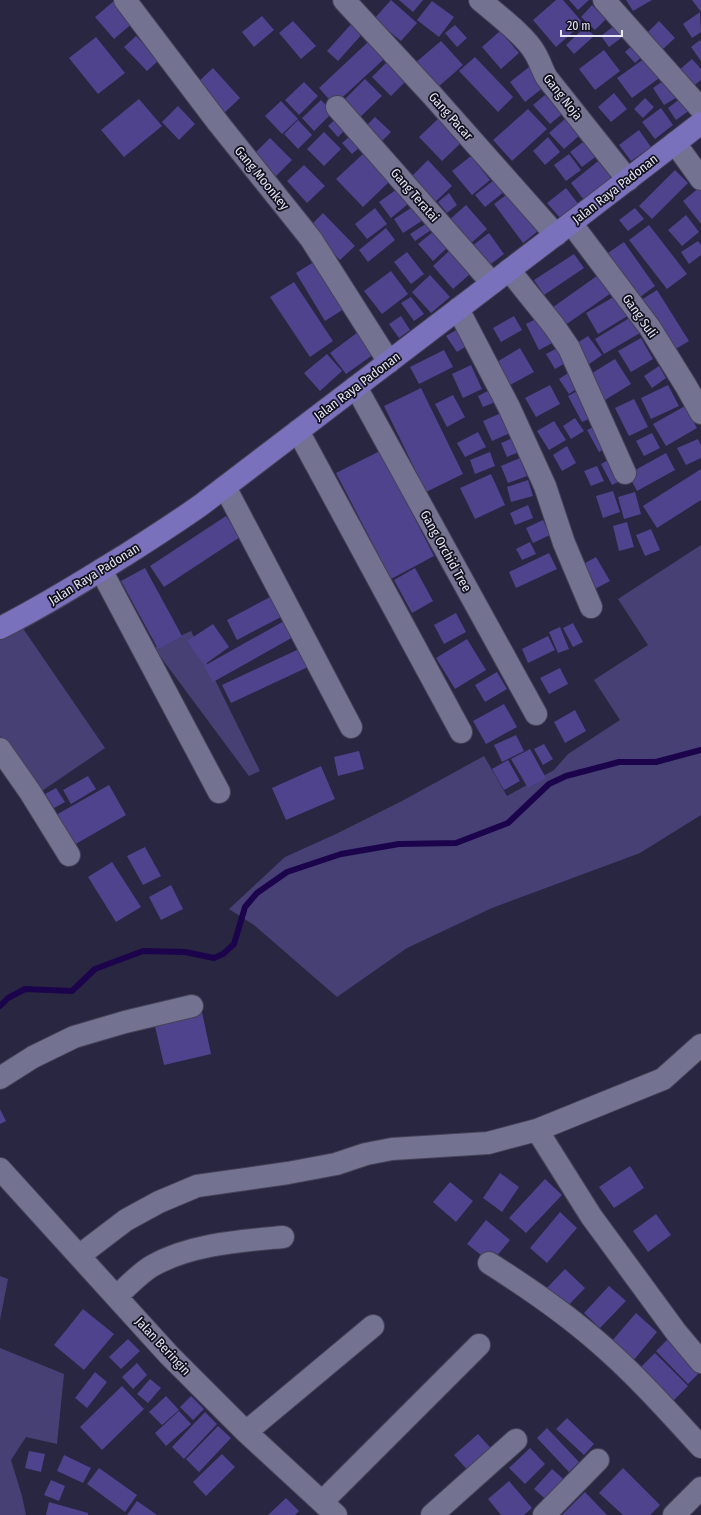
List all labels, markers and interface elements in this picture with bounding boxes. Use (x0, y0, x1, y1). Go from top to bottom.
scale bar (561, 12, 622, 38)
text: 20 m (567, 19, 591, 33)
street label: Gang Noja (540, 71, 586, 123)
street label: Gang Pacar (426, 89, 477, 143)
street label: Gang Moonkey (232, 143, 292, 213)
street label: Jalan Raya Padonan (569, 151, 661, 227)
street label: Gang Teratai (388, 165, 442, 225)
street label: Gang Suli (620, 291, 660, 341)
street label: Jalan Raya Padonan (311, 349, 403, 423)
street label: Gang Orchid Tree (417, 508, 475, 594)
street label: Jalan Raya Padonan (46, 540, 142, 608)
street label: Jalan Beringin (132, 1314, 194, 1378)

